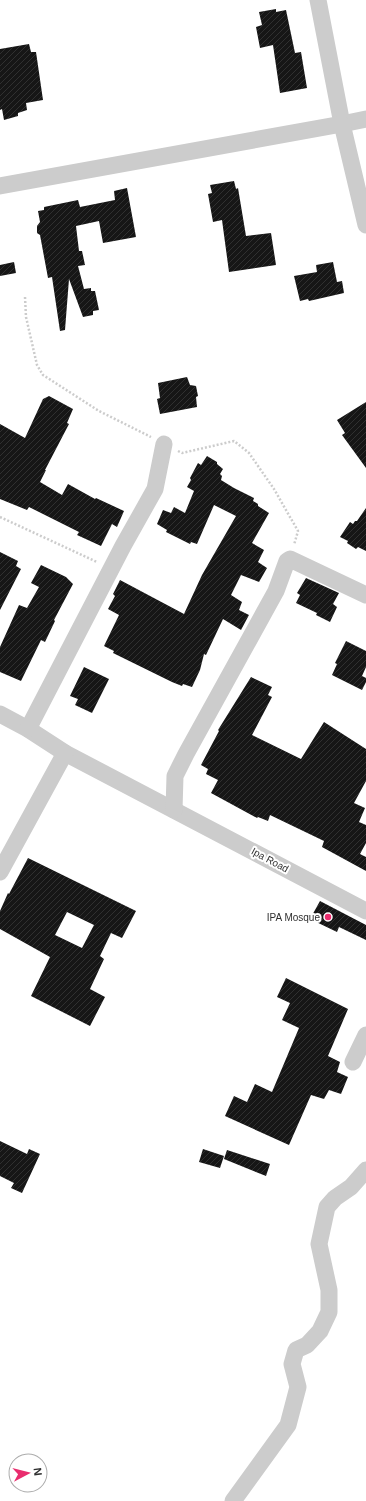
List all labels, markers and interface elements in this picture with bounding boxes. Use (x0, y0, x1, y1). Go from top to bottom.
street label: Ipa Road (249, 846, 291, 874)
place label: IPA Mosque (267, 912, 320, 923)
marker: IPA Mosque (323, 912, 333, 922)
north arrow (8, 1453, 48, 1493)
text: N (31, 1467, 44, 1477)

